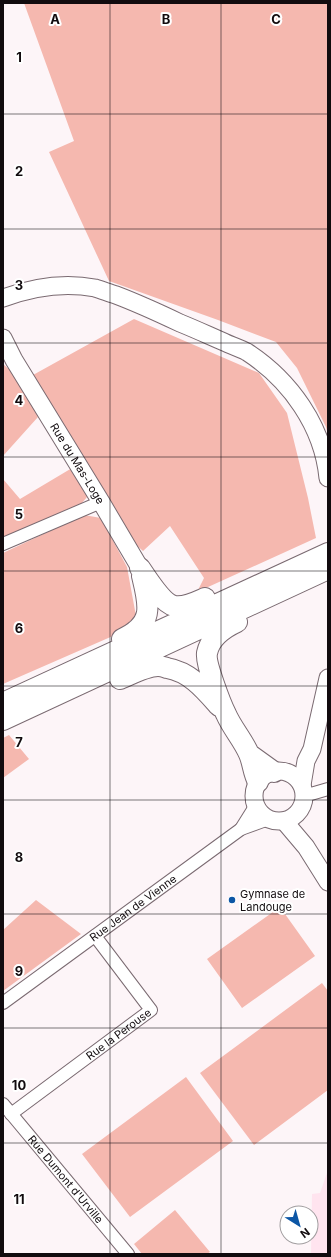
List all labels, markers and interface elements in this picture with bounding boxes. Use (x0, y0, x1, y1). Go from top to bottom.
text: A (50, 11, 60, 27)
text: B (162, 11, 171, 27)
text: C (271, 11, 281, 27)
text: 1 (16, 49, 22, 65)
text: 2 (15, 163, 23, 179)
text: 3 (15, 277, 23, 293)
text: 4 (15, 392, 24, 408)
street label: Rue du Mas-Loge (47, 420, 108, 507)
text: 5 (15, 506, 23, 522)
text: 6 (15, 620, 23, 636)
text: 7 (15, 734, 23, 750)
text: 8 (15, 849, 23, 865)
street label: Rue Jean de Vienne (87, 872, 179, 944)
place label: Gymnase de Landouge (240, 887, 305, 914)
marker: Gymnase de Landouge (227, 895, 237, 905)
text: 9 (15, 963, 23, 979)
street label: Rue la Perouse (83, 1005, 154, 1063)
text: 10 (12, 1077, 26, 1093)
street label: Rue Dumont d'Urville (25, 1132, 106, 1226)
text: 11 (13, 1191, 25, 1207)
north arrow (279, 1205, 319, 1245)
text: N (297, 1225, 313, 1241)

